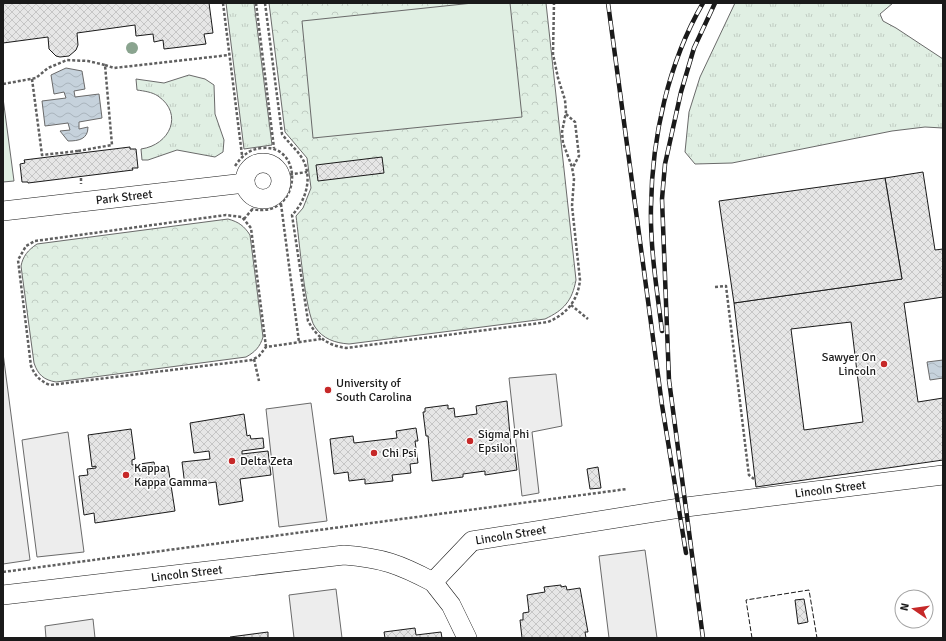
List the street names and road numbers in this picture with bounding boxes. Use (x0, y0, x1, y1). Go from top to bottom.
street label: Park Street (95, 187, 153, 208)
street label: Lincoln Street (794, 478, 867, 501)
street label: Lincoln Street (474, 522, 547, 548)
street label: Lincoln Street (150, 562, 223, 586)

